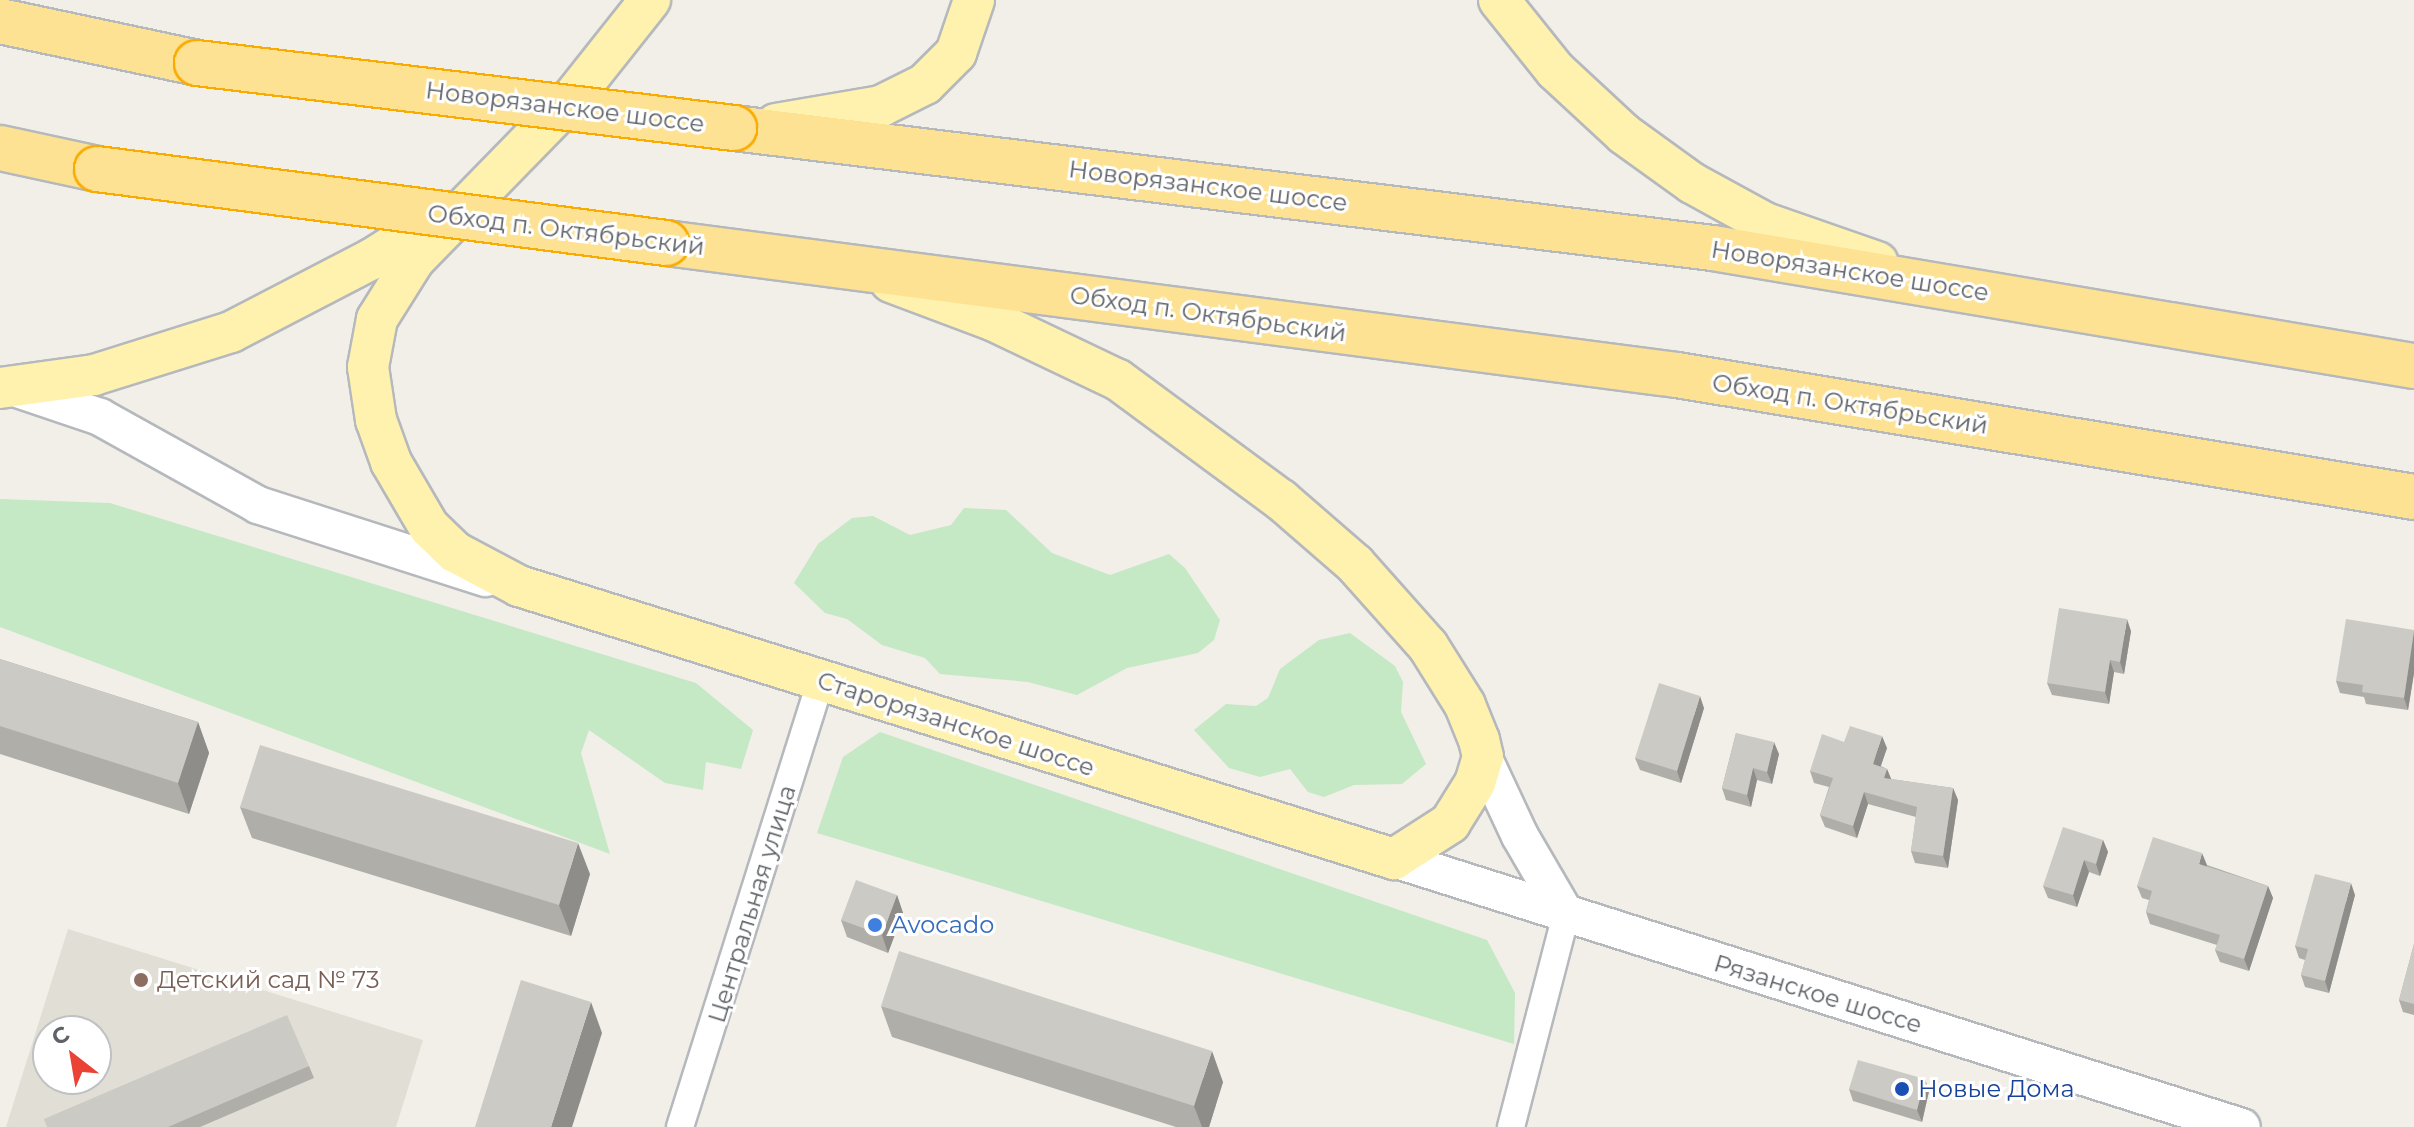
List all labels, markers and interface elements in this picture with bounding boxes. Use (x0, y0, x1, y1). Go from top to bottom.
street label: Новорязанское шоссе (424, 76, 706, 138)
street label: Новорязанское шоссе (1067, 155, 1349, 217)
street label: Обход п. Октябрьский (426, 199, 706, 261)
street label: Новорязанское шоссе (1709, 235, 1991, 307)
street label: Обход п. Октябрьский (1068, 280, 1348, 348)
street label: Обход п. Октябрьский (1710, 368, 1990, 440)
street label: Старорязанское шоссе (814, 666, 1098, 782)
street label: Центральная улица (702, 782, 802, 1026)
place label: Avocado (891, 911, 994, 939)
marker: Avocado (866, 916, 884, 934)
street label: Рязанское шоссе (1710, 949, 1926, 1039)
place label: Детский сад № 73 (157, 966, 379, 994)
marker: Детский сад № 73 (132, 971, 150, 989)
north arrow (32, 1015, 112, 1095)
text: С (47, 1020, 74, 1051)
place label: Новые Дома (1918, 1075, 2074, 1103)
marker: Новые Дома (1893, 1080, 1911, 1098)

